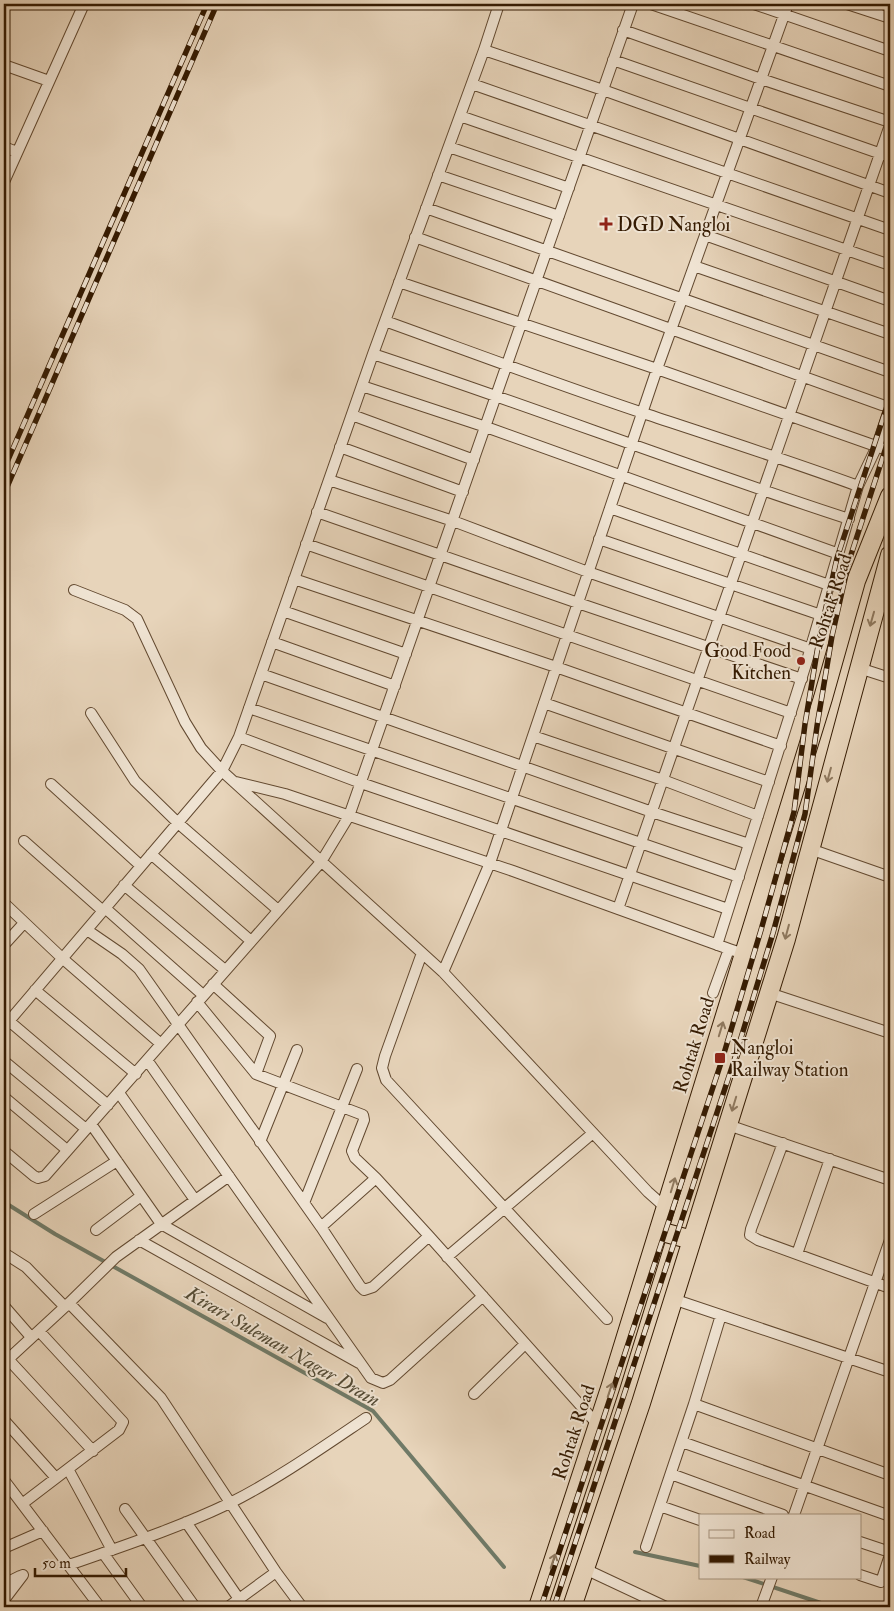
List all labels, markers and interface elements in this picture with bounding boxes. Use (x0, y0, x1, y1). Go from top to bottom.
place label: DGD Nangloi (617, 213, 730, 237)
marker: DGD Nangloi (599, 217, 613, 231)
street label: Rohtak Road (804, 550, 858, 652)
one-way arrow (867, 610, 877, 626)
place label: Good Food Kitchen (704, 639, 792, 685)
marker: Good Food Kitchen (795, 655, 807, 667)
one-way arrow (824, 767, 834, 783)
one-way arrow (782, 924, 792, 940)
street label: Rohtak Road (668, 994, 720, 1096)
one-way arrow (716, 1022, 726, 1038)
place label: Nangloi Railway Station (731, 1036, 849, 1082)
marker: Nangloi Railway Station (713, 1051, 727, 1065)
one-way arrow (729, 1096, 738, 1112)
one-way arrow (668, 1177, 678, 1193)
water label: Kirari Suleman Nagar Drain (180, 1280, 384, 1412)
street label: Rohtak Road (547, 1381, 601, 1483)
one-way arrow (605, 1382, 615, 1398)
legend (699, 1514, 862, 1578)
text: Road (744, 1524, 776, 1543)
scale bar (35, 1546, 126, 1578)
text: Railway (744, 1550, 791, 1569)
text: 50 m (42, 1554, 71, 1573)
one-way arrow (549, 1554, 558, 1569)

